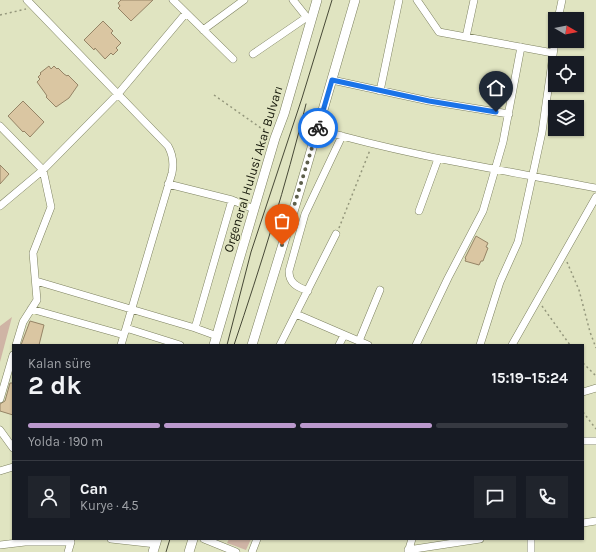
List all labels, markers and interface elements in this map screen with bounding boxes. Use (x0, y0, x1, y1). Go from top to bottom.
north arrow (548, 12, 584, 48)
map controls (548, 12, 584, 136)
button: locate (548, 56, 584, 92)
pin (479, 71, 513, 112)
icon: home (485, 77, 507, 99)
street label: Orgeneral Hulusi Akar Bulvarı (220, 84, 286, 254)
button: layers (548, 100, 584, 136)
courier (298, 108, 338, 148)
icon: bike (307, 117, 329, 139)
pin (265, 204, 299, 245)
icon: bag (271, 210, 293, 232)
text: Kalan süre (28, 356, 91, 371)
text: 15:19–15:24 (491, 369, 568, 387)
text: 2 dk (28, 370, 82, 401)
text: Yolda · 190 m (28, 434, 103, 449)
button: person (28, 476, 70, 518)
button: chat (474, 476, 516, 518)
button: phone (526, 476, 568, 518)
text: Can (80, 480, 108, 498)
text: Kurye · 4.5 (80, 498, 139, 513)

